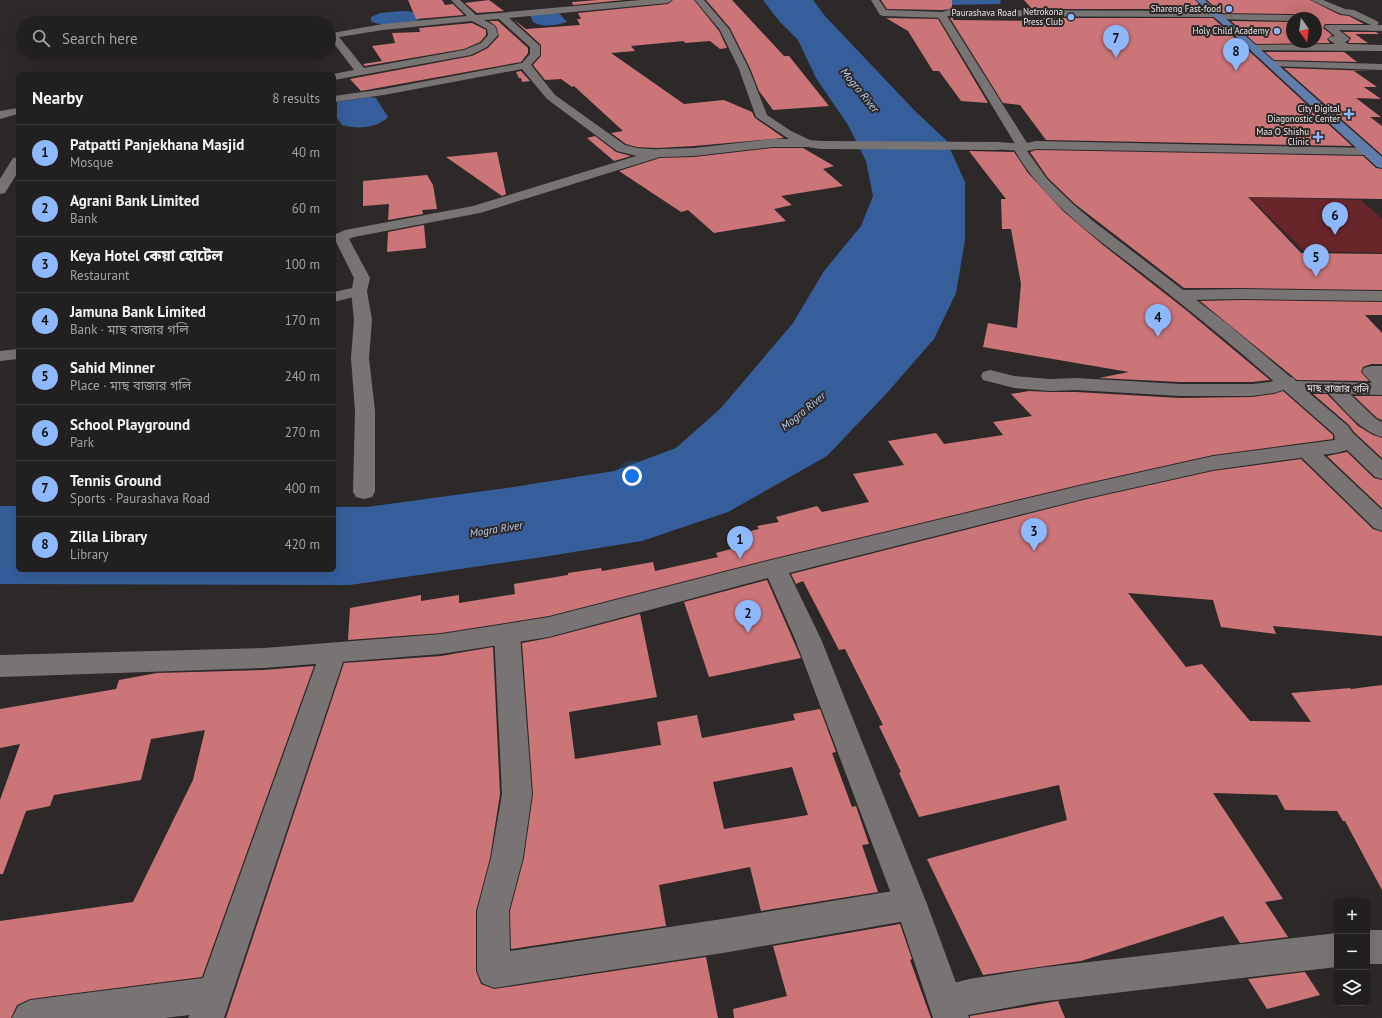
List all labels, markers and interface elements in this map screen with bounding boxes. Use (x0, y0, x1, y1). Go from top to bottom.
place label: Shareng Fast-food (1151, 3, 1221, 14)
marker: Shareng Fast-food (1224, 4, 1234, 14)
place label: Netrokona Press Club (1023, 6, 1063, 27)
street label: Paurashava Road (952, 7, 1017, 18)
marker: Netrokona Press Club (1066, 12, 1076, 22)
north arrow (1286, 12, 1322, 48)
search box (16, 16, 336, 60)
pin: 7 (1103, 25, 1129, 58)
place label: Holy Child Academy (1193, 25, 1270, 36)
marker: Holy Child Academy (1272, 26, 1282, 36)
icon: search (30, 27, 52, 49)
text: Search here (62, 29, 138, 48)
pin: 8 (1223, 38, 1249, 71)
water label: Mogra River (838, 65, 883, 116)
text: Nearby (32, 87, 83, 109)
text: 8 results (272, 90, 320, 107)
place label: City Digital Diagonostic Center (1267, 103, 1340, 124)
marker: City Digital Diagonostic Center (1343, 108, 1355, 120)
place label: Maa O Shishu Clinic (1256, 126, 1309, 147)
marker: Maa O Shishu Clinic (1312, 131, 1324, 143)
text: Patpatti Panjekhana Masjid (70, 135, 244, 154)
text: 1 (41, 144, 49, 161)
text: 40 m (292, 144, 320, 161)
text: Mosque (70, 154, 113, 171)
text: Agrani Bank Limited (70, 191, 199, 210)
text: 2 (41, 200, 49, 217)
text: 60 m (292, 200, 320, 217)
pin: 6 (1322, 202, 1348, 235)
text: Bank (70, 210, 97, 227)
pin: 5 (1303, 244, 1329, 277)
text: Keya Hotel কেয়া হোটেল (70, 246, 223, 265)
text: 3 (41, 256, 49, 273)
text: 100 m (285, 256, 320, 273)
text: Restaurant (70, 267, 129, 284)
text: Jamuna Bank Limited (70, 302, 206, 321)
pin: 4 (1145, 304, 1171, 337)
text: 4 (41, 312, 49, 329)
text: 170 m (285, 312, 320, 329)
text: Bank · মাছ বাজার গলি (70, 321, 189, 338)
text: Sahid Minner (70, 358, 155, 377)
text: 5 (41, 368, 49, 385)
text: 240 m (285, 368, 320, 385)
text: Place · মাছ বাজার গলি (70, 377, 191, 394)
street label: মাছ বাজার গলি (1306, 381, 1370, 396)
water label: Mogra River (778, 388, 829, 433)
text: School Playground (70, 415, 190, 434)
text: 6 (41, 424, 49, 441)
text: 270 m (285, 424, 320, 441)
text: Park (70, 434, 94, 451)
your location (622, 466, 642, 486)
text: Tennis Ground (70, 471, 161, 490)
text: 7 (41, 480, 49, 497)
text: 400 m (285, 480, 320, 497)
text: Sports · Paurashava Road (70, 490, 210, 507)
water label: Mogra River (468, 518, 525, 540)
pin: 3 (1021, 518, 1047, 551)
pin: 1 (727, 526, 753, 559)
text: Zilla Library (70, 527, 147, 546)
text: 8 (41, 536, 49, 553)
text: 420 m (285, 536, 320, 553)
text: Library (70, 546, 109, 563)
pin: 2 (735, 600, 761, 633)
map controls (1334, 898, 1370, 1006)
button: + (1334, 898, 1370, 934)
button: − (1334, 934, 1370, 970)
button: layers (1334, 970, 1370, 1006)

